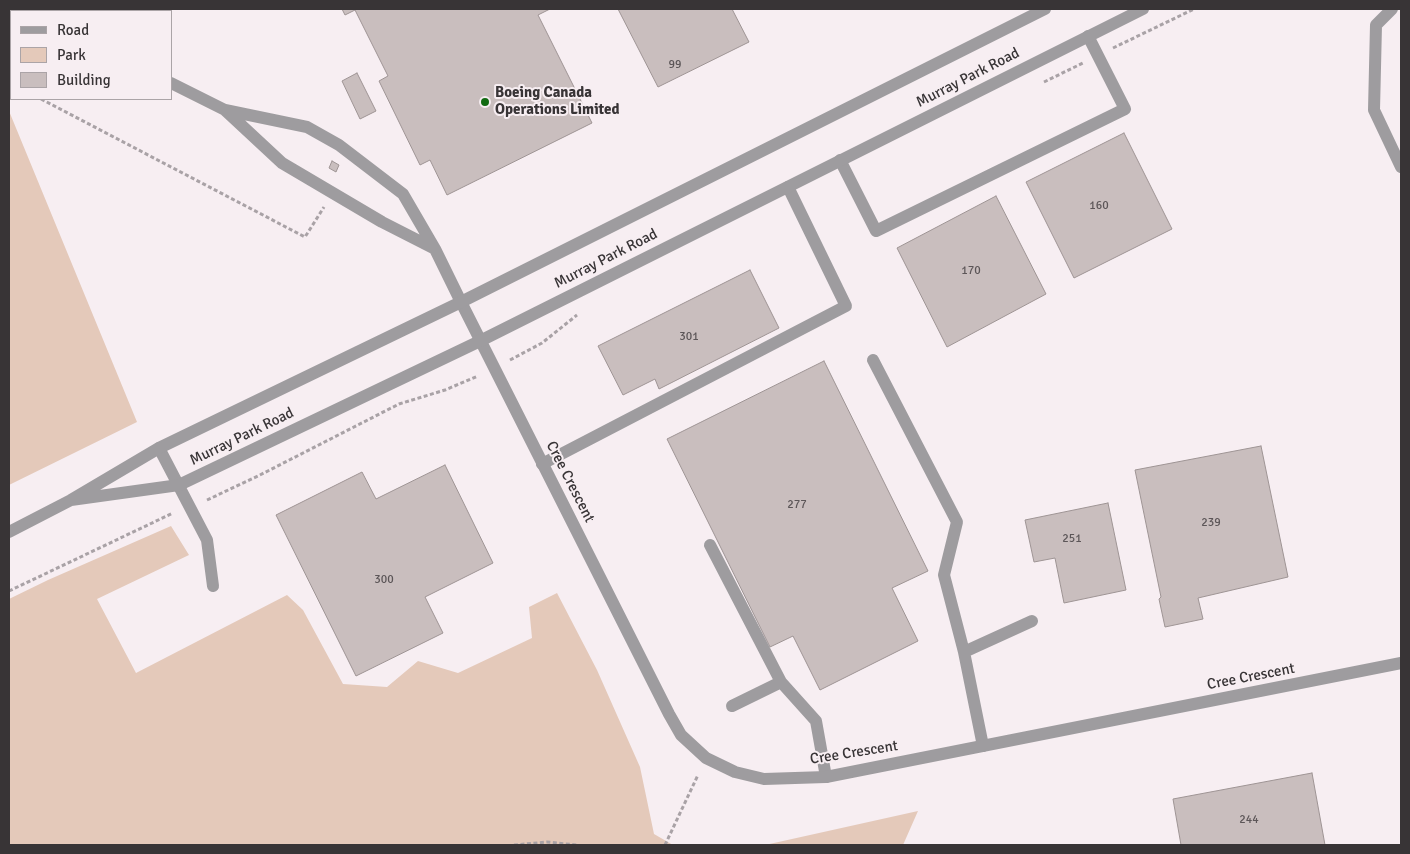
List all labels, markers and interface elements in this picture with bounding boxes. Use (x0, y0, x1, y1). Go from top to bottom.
legend (10, 10, 172, 100)
text: Road (57, 21, 89, 39)
street label: Murray Park Road (913, 44, 1023, 112)
text: Park (57, 46, 86, 64)
house number: 99 (669, 58, 681, 72)
text: Building (57, 71, 111, 89)
place label: Boeing Canada Operations Limited (495, 84, 620, 119)
marker: Boeing Canada Operations Limited (479, 96, 491, 108)
house number: 160 (1089, 199, 1109, 213)
street label: Murray Park Road (551, 225, 661, 293)
house number: 170 (961, 264, 981, 278)
house number: 301 (679, 330, 699, 344)
street label: Murray Park Road (187, 404, 297, 470)
street label: Cree Crescent (542, 438, 598, 526)
house number: 277 (787, 498, 807, 512)
house number: 239 (1201, 516, 1221, 530)
house number: 251 (1062, 532, 1082, 546)
house number: 300 (374, 573, 394, 587)
street label: Cree Crescent (1206, 660, 1296, 694)
street label: Cree Crescent (809, 737, 899, 769)
house number: 244 (1239, 813, 1259, 827)

